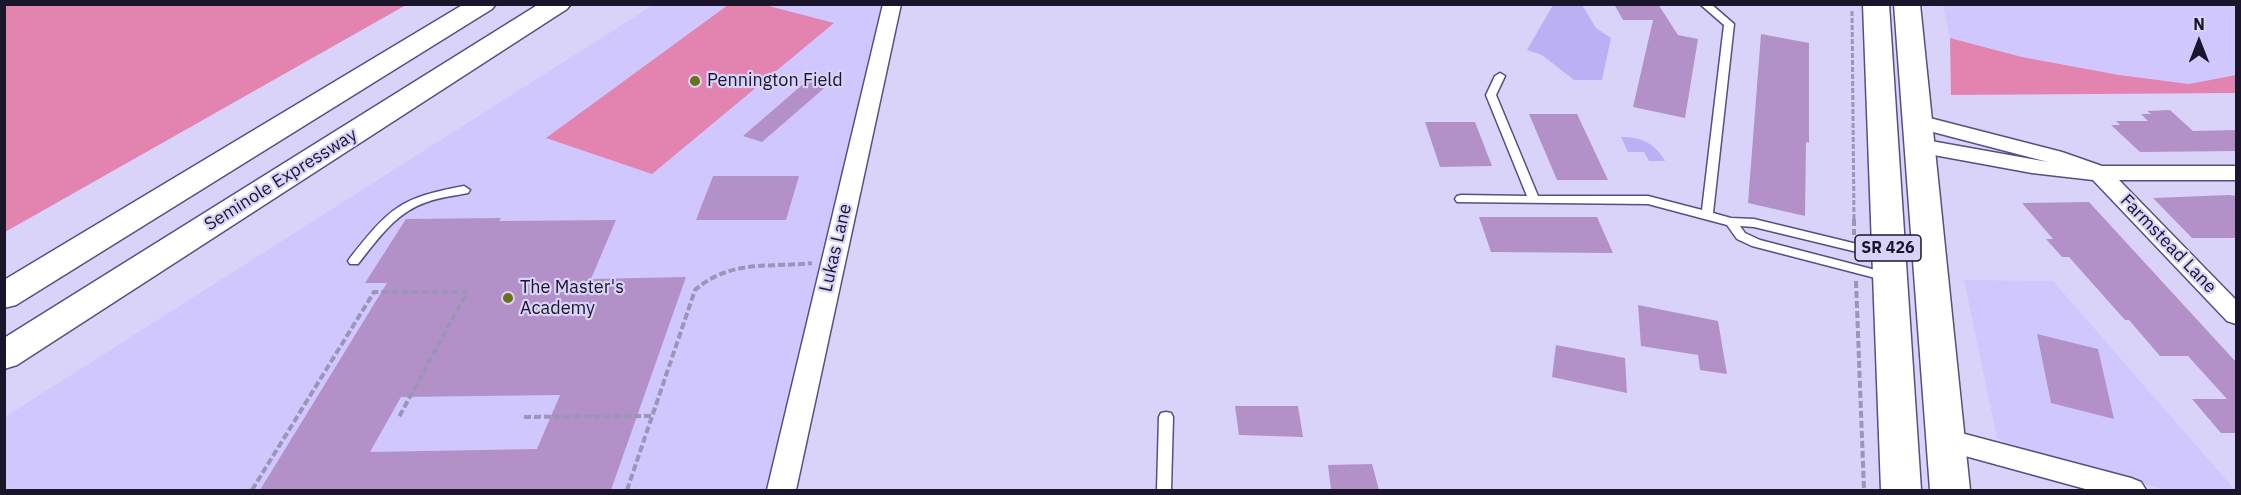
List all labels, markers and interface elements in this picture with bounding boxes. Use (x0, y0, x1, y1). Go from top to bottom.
north arrow (2169, 12, 2229, 72)
text: N (2193, 14, 2205, 34)
place label: Pennington Field (707, 70, 843, 92)
marker: Pennington Field (688, 74, 702, 88)
street label: Seminole Expressway (201, 124, 361, 236)
street label: Farmstead Lane (2115, 190, 2221, 298)
street label: Lukas Lane (815, 202, 857, 294)
road number: SR 426 (1855, 235, 1921, 261)
place label: The Master's Academy (520, 277, 624, 320)
marker: The Master's Academy (501, 291, 515, 305)

